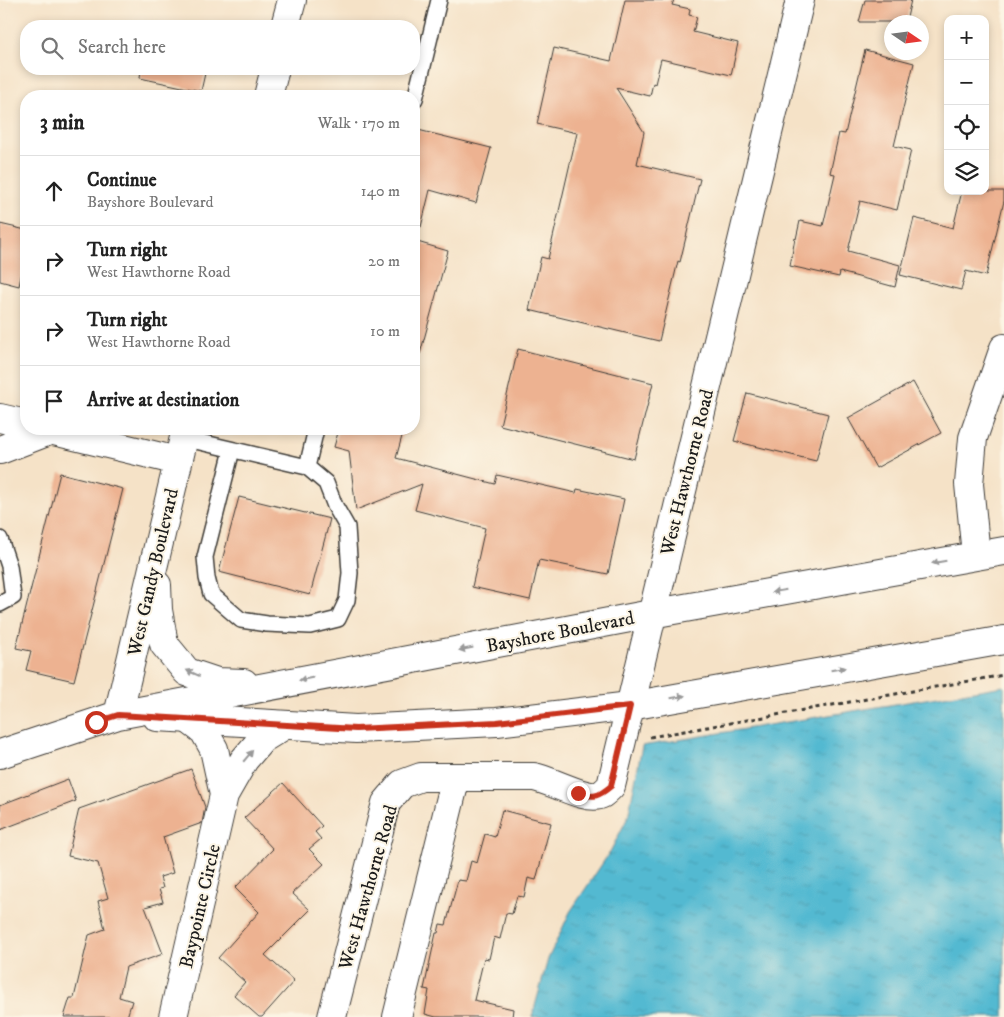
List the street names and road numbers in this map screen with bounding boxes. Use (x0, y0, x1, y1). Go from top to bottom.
street label: West Hawthorne Road (655, 386, 719, 559)
street label: West Gandy Boulevard (123, 486, 184, 659)
street label: Bayshore Boulevard (484, 607, 637, 658)
street label: West Hawthorne Road (334, 802, 403, 973)
street label: Baypointe Circle (175, 842, 226, 971)

